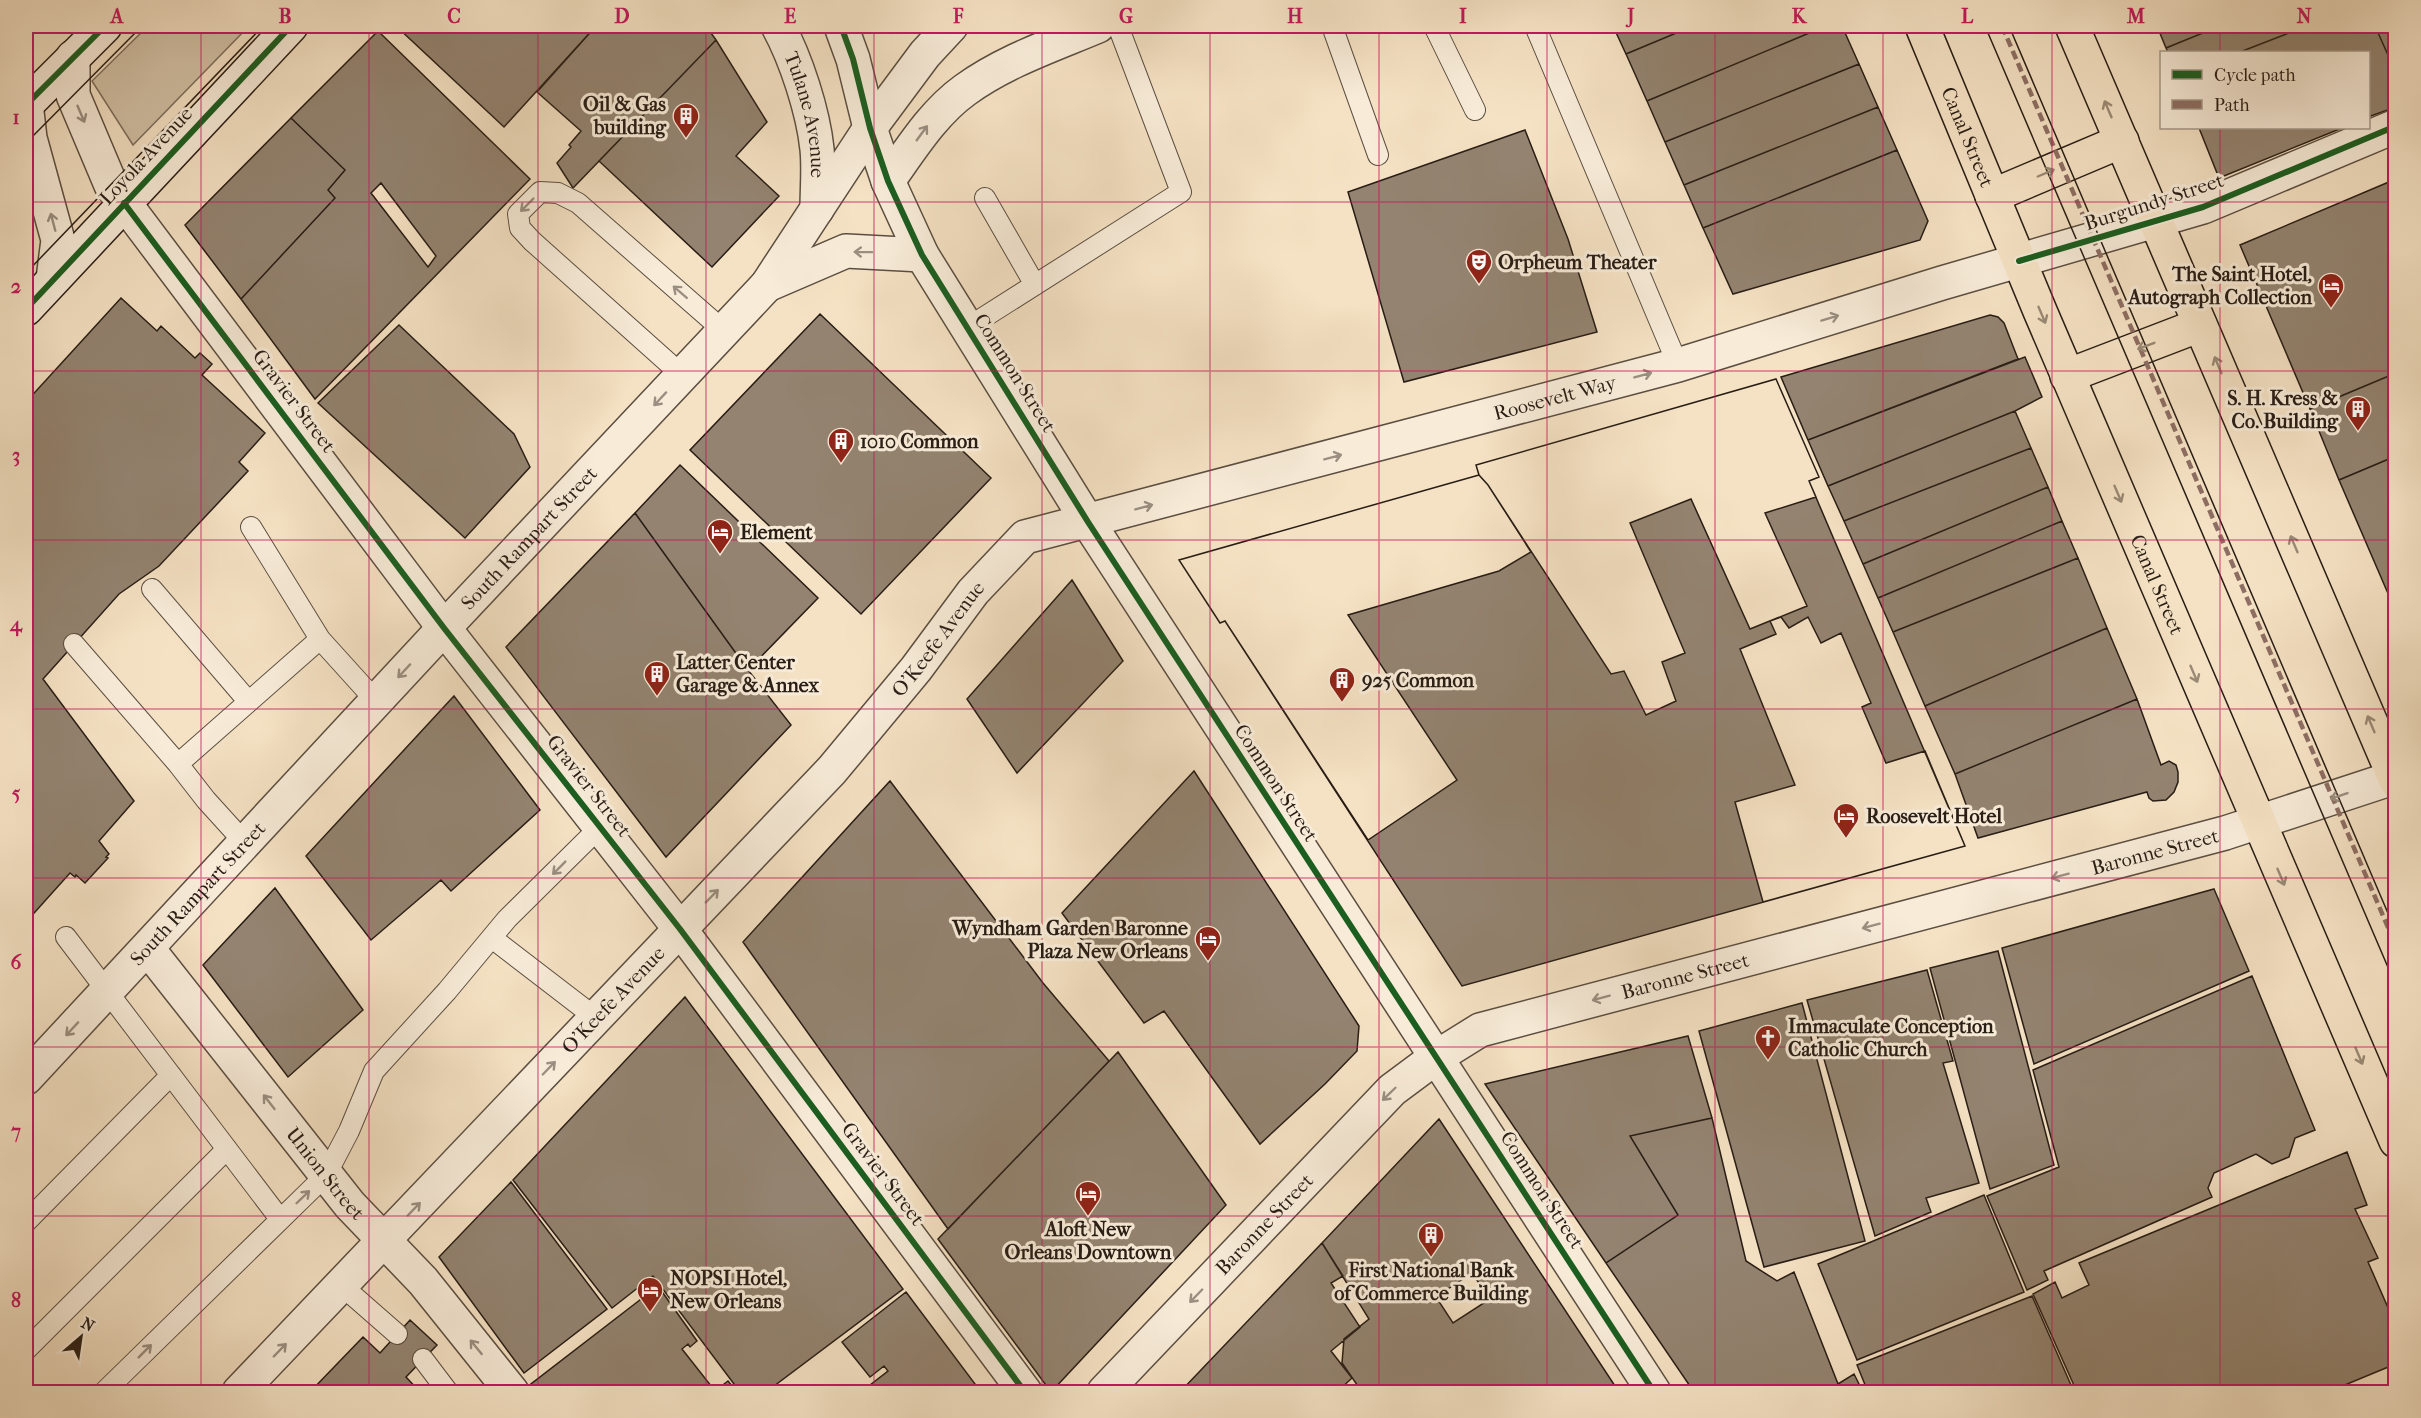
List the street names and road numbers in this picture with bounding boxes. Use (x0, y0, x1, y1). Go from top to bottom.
street label: Tulane Avenue (780, 48, 829, 178)
street label: Canal Street (1937, 83, 1999, 190)
street label: Loyola Avenue (95, 102, 197, 210)
street label: Burgundy Street (2082, 169, 2226, 235)
street label: Common Street (969, 309, 1061, 437)
street label: Gravier Street (248, 345, 340, 457)
street label: Roosevelt Way (1491, 370, 1620, 425)
street label: South Rampart Street (456, 462, 602, 614)
street label: Canal Street (2126, 531, 2189, 638)
street label: O'Keefe Avenue (886, 576, 989, 701)
street label: Common Street (1229, 720, 1323, 846)
street label: Gravier Street (542, 731, 636, 841)
street label: South Rampart Street (125, 817, 270, 970)
street label: Baronne Street (2089, 824, 2221, 879)
street label: O'Keefe Avenue (557, 941, 669, 1058)
street label: Baronne Street (1619, 948, 1751, 1004)
street label: Gravier Street (837, 1118, 929, 1230)
street label: Union Street (282, 1123, 369, 1224)
street label: Common Street (1495, 1127, 1589, 1253)
street label: Baronne Street (1211, 1169, 1318, 1279)

